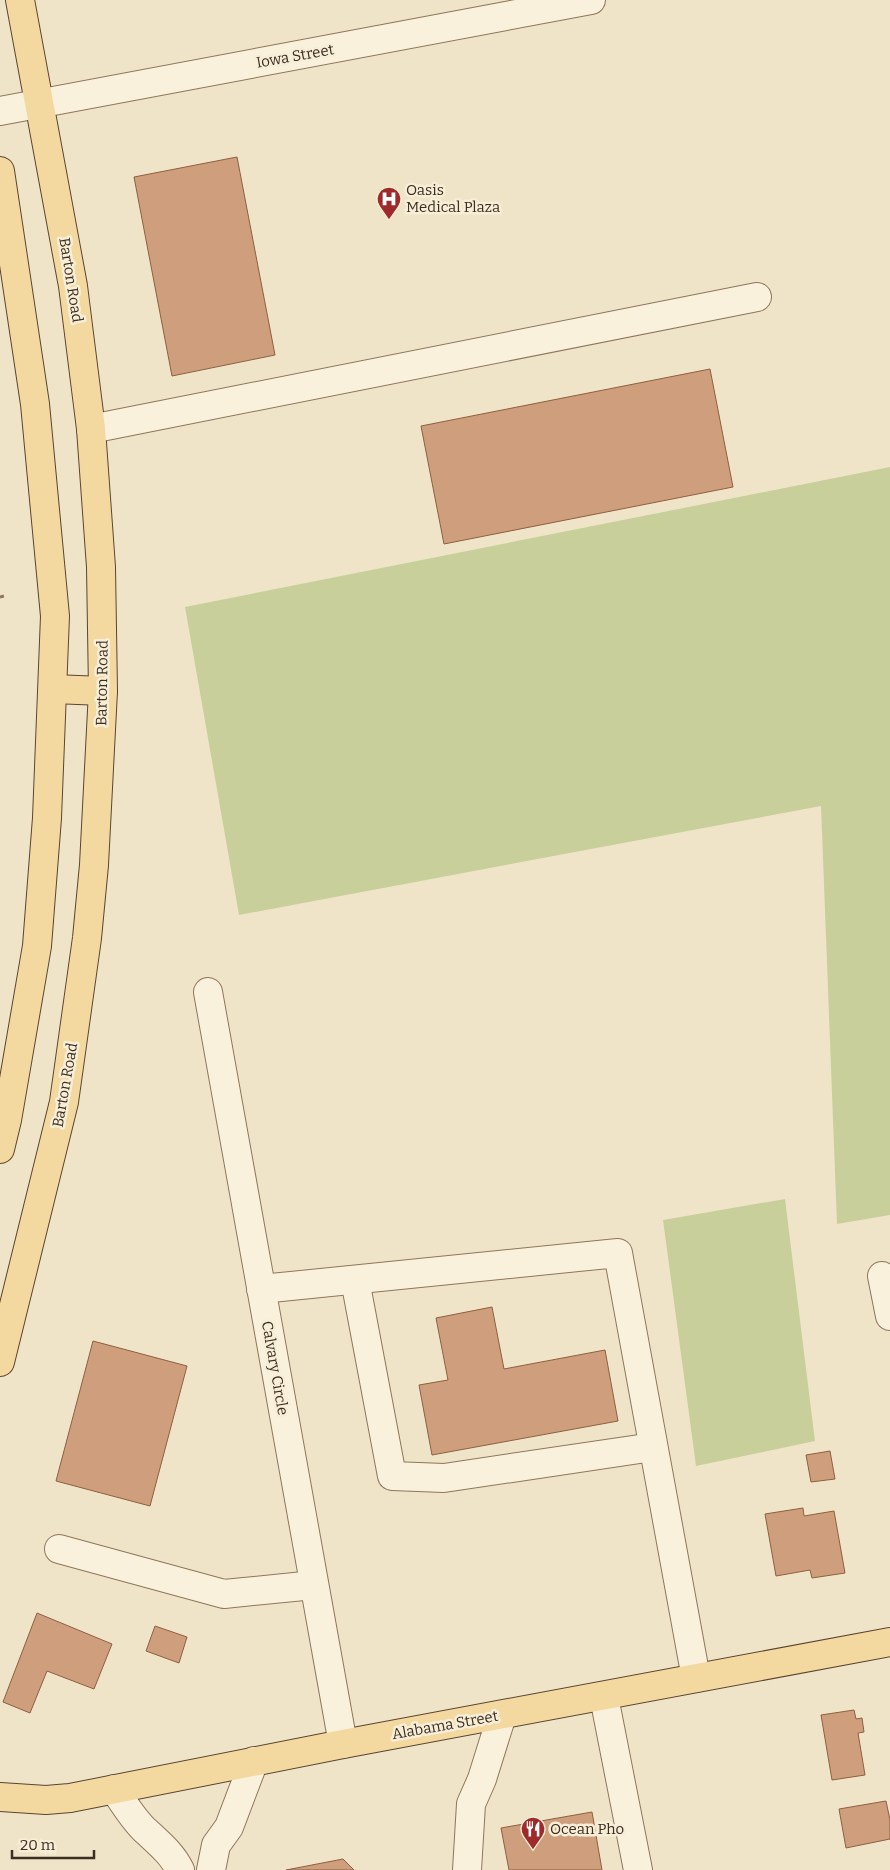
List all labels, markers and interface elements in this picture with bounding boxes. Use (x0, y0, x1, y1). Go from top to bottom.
street label: Iowa Street (255, 40, 336, 72)
place label: Oasis Medical Plaza (406, 181, 500, 216)
hospital icon: Oasis Medical Plaza (376, 186, 402, 220)
street label: Barton Road (55, 236, 87, 324)
street label: Barton Road (92, 640, 112, 726)
street label: Barton Road (49, 1041, 81, 1129)
street label: Calvary Circle (258, 1320, 292, 1416)
street label: Alabama Street (390, 1707, 500, 1743)
restaurant icon: Ocean Pho (520, 1816, 546, 1850)
place label: Ocean Pho (550, 1820, 624, 1838)
scale bar (12, 1828, 95, 1860)
text: 20 m (20, 1836, 56, 1854)

